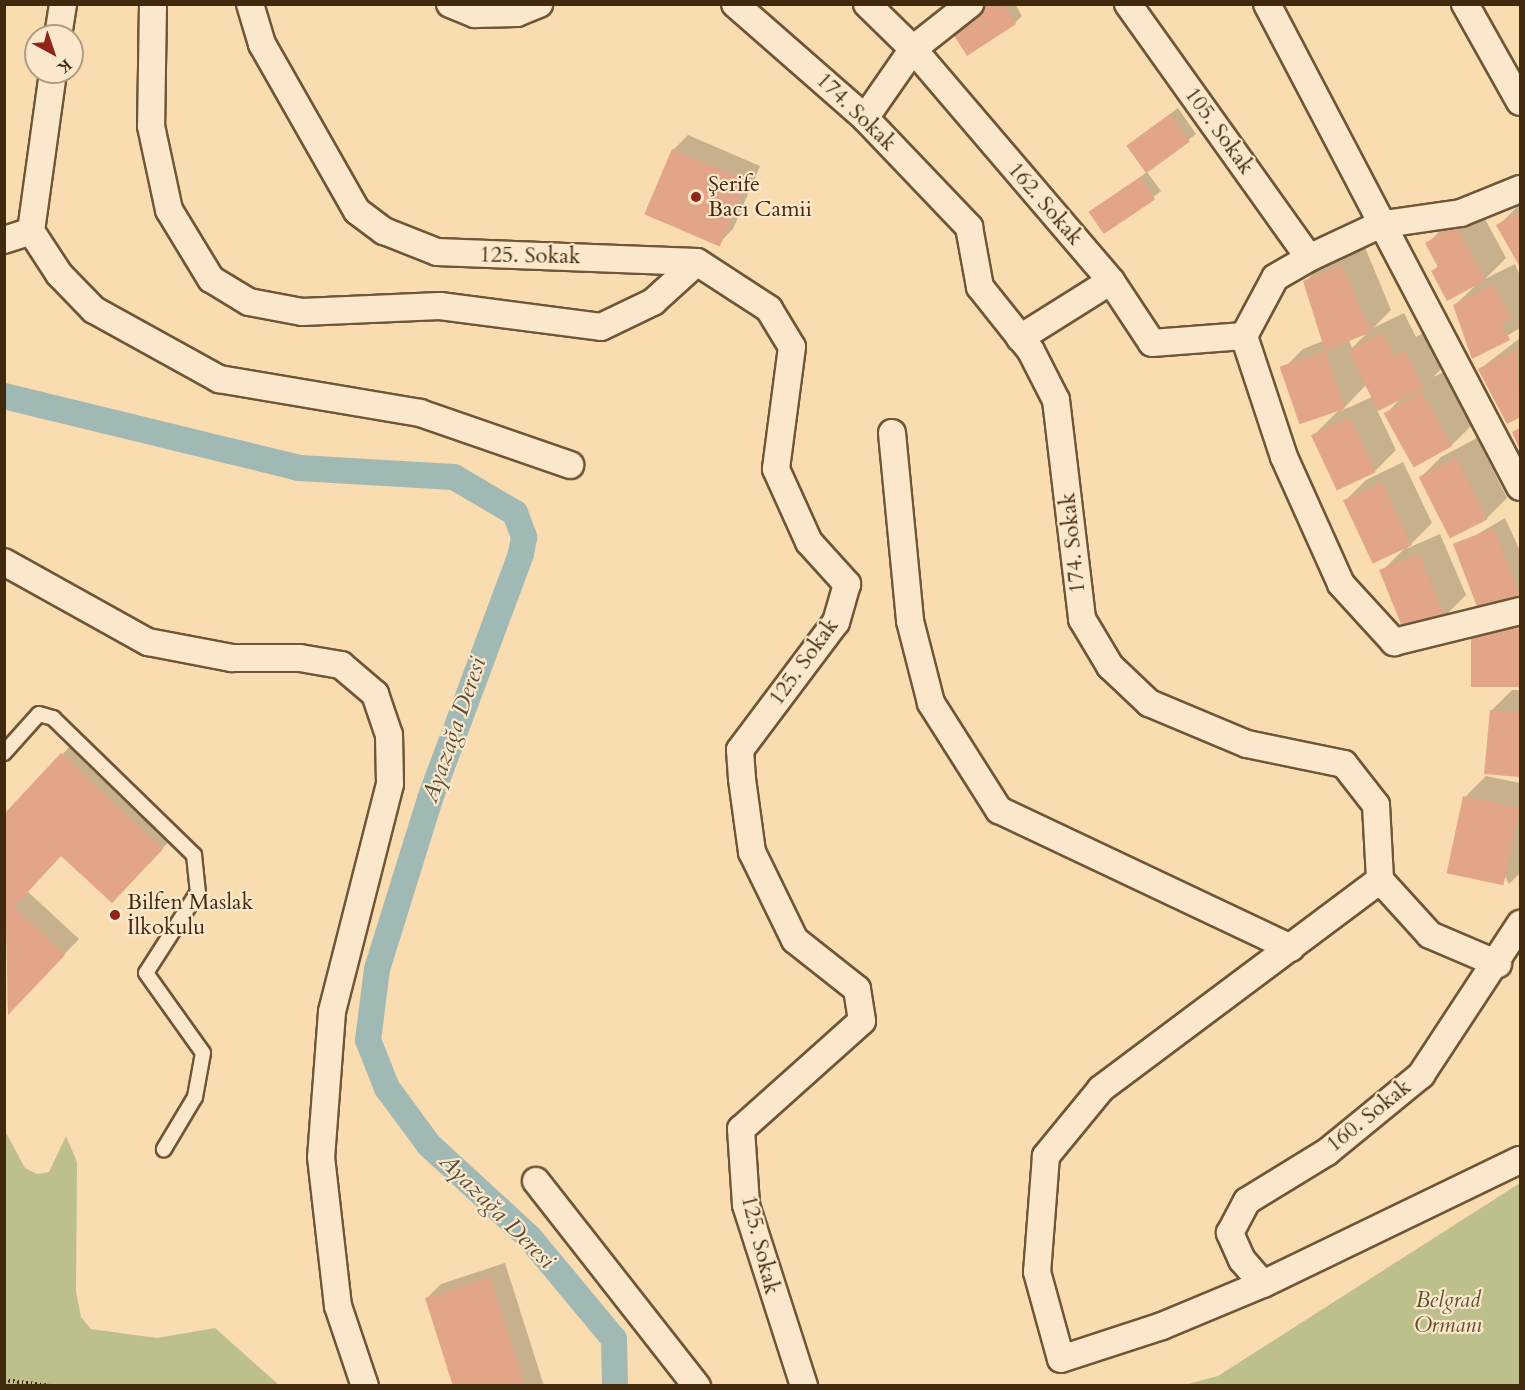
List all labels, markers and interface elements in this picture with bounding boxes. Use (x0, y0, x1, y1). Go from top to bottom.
north arrow (24, 24, 84, 84)
text: K (52, 54, 76, 79)
street label: 174. Sokak (810, 67, 902, 157)
street label: 105. Sokak (1179, 82, 1259, 180)
street label: 162. Sokak (1002, 157, 1088, 251)
place label: Şerife Bacı Camii (708, 171, 812, 222)
marker: Şerife Bacı Camii (689, 190, 703, 204)
street label: 125. Sokak (479, 242, 581, 270)
street label: 174. Sokak (1055, 491, 1091, 595)
street label: 125. Sokak (764, 613, 844, 711)
water label: Ayazağa Deresi (416, 654, 492, 806)
place label: Bilfen Maslak İlkokulu (127, 889, 253, 940)
marker: Bilfen Maslak İlkokulu (108, 908, 122, 922)
street label: 160. Sokak (1321, 1074, 1417, 1158)
water label: Ayazağa Deresi (433, 1147, 561, 1275)
street label: 125. Sokak (735, 1193, 785, 1297)
park label: Belgrad Ormanı (1414, 1287, 1482, 1338)

